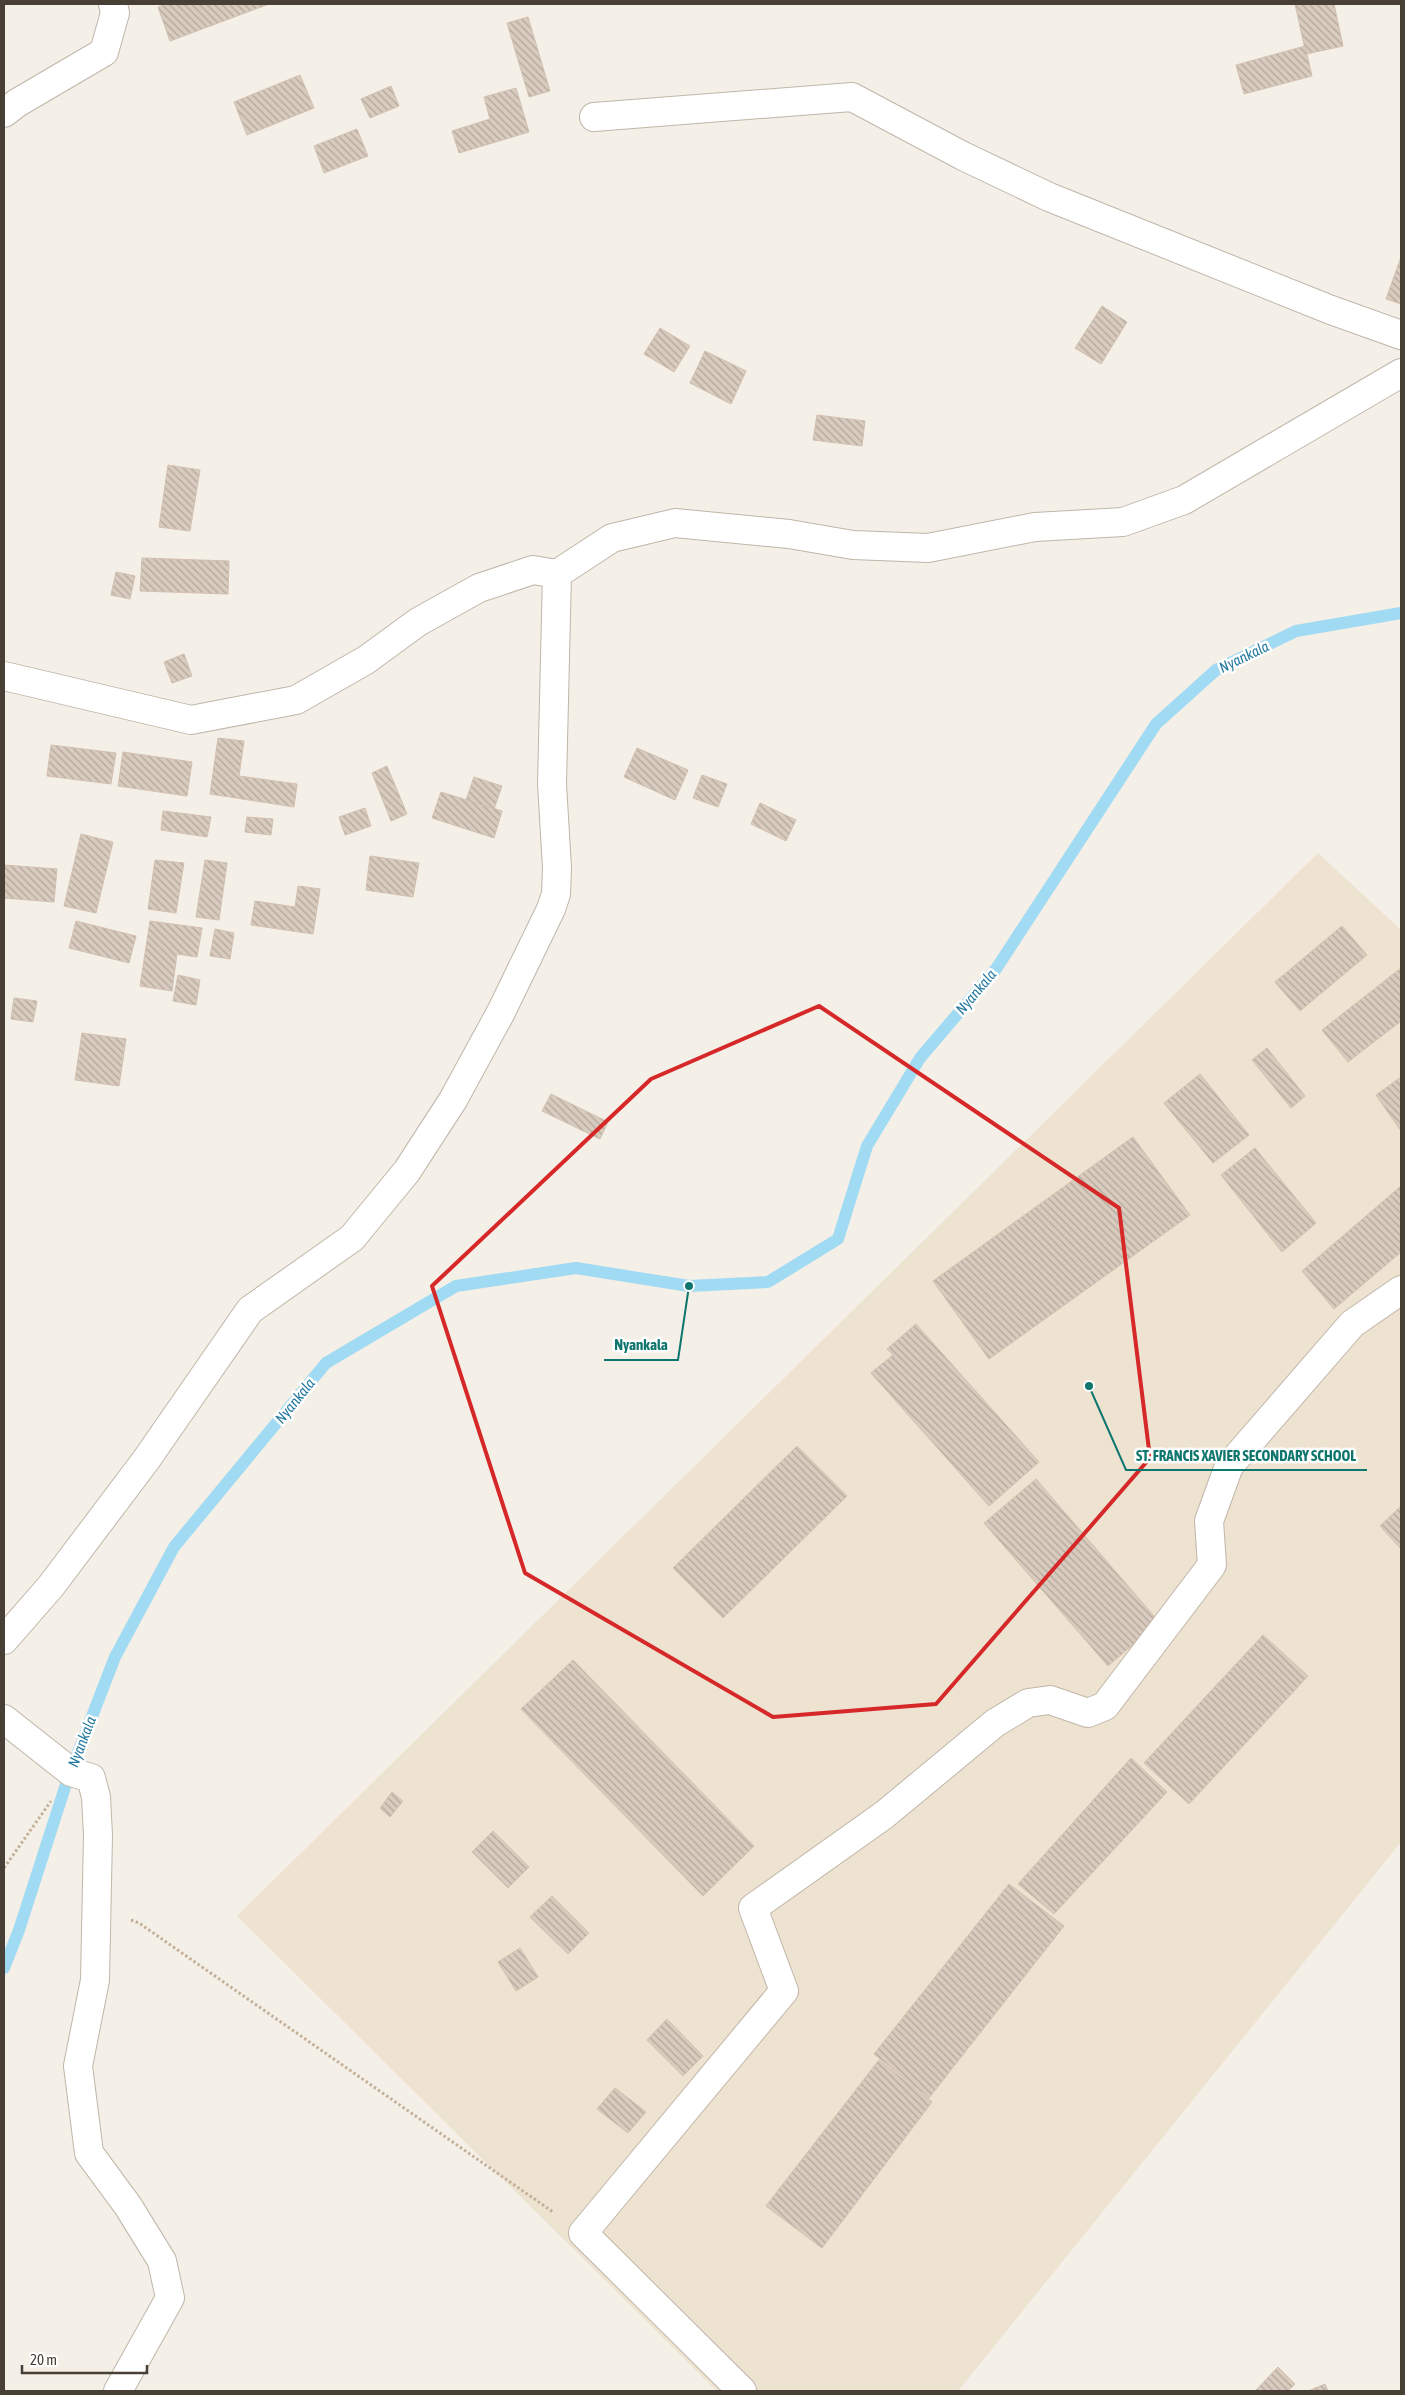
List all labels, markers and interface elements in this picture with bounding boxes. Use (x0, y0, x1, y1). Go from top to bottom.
water label: Nyankala (1216, 637, 1271, 676)
water label: Nyankala (952, 966, 999, 1017)
callout: Nyankala (604, 1330, 678, 1360)
text: Nyankala (614, 1336, 668, 1353)
water label: Nyankala (271, 1375, 318, 1427)
callout: ST. FRANCIS XAVIER SECONDARY SCHOOL (1126, 1440, 1367, 1470)
text: ST. FRANCIS XAVIER SECONDARY SCHOOL (1136, 1447, 1356, 1464)
water label: Nyankala (64, 1714, 99, 1770)
scale bar (22, 2342, 148, 2374)
text: 20 m (30, 2351, 57, 2368)

